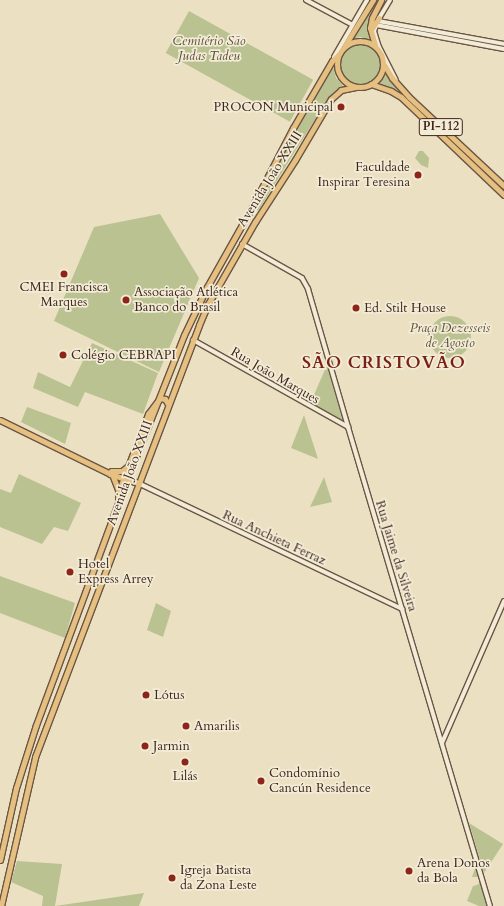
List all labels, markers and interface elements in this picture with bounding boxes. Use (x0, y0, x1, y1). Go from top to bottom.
park label: Cemitério São Judas Tadeu (172, 34, 246, 65)
place label: PROCON Municipal (213, 99, 333, 115)
marker: PROCON Municipal (336, 102, 346, 112)
road number: PI-112 (418, 117, 464, 137)
street label: Avenida João XXIII (234, 128, 306, 230)
place label: Faculdade Inspirar Teresina (318, 160, 410, 191)
marker: Faculdade Inspirar Teresina (413, 170, 423, 180)
marker: CMEI Francisca Marques (59, 269, 69, 279)
place label: CMEI Francisca Marques (20, 280, 108, 311)
place label: Associação Atlética Banco do Brasil (134, 285, 238, 316)
marker: Associação Atlética Banco do Brasil (121, 295, 131, 305)
place label: Ed. Stilt House (364, 300, 446, 316)
marker: Ed. Stilt House (351, 303, 361, 313)
park label: Praça Dezesseis de Agosto (410, 321, 490, 352)
street label: Rua João Marques (228, 344, 322, 408)
place label: Colégio CEBRAPI (71, 347, 176, 363)
marker: Colégio CEBRAPI (58, 350, 68, 360)
district label: SÃO CRISTOVÃO (302, 353, 466, 373)
street label: Avenida João XXIII (104, 419, 156, 527)
street label: Rua Jaime da Silveira (372, 499, 420, 613)
street label: Rua Anchieta Ferraz (220, 507, 328, 569)
place label: Hotel Express Arrey (78, 557, 154, 588)
marker: Hotel Express Arrey (65, 567, 75, 577)
place label: Lótus (154, 687, 184, 703)
marker: Lótus (141, 690, 151, 700)
place label: Amarilis (194, 718, 240, 734)
marker: Amarilis (181, 721, 191, 731)
place label: Jarmin (153, 738, 190, 754)
marker: Jarmin (140, 741, 150, 751)
marker: Lilás (180, 757, 190, 767)
place label: Condomínio Cancún Residence (269, 766, 371, 797)
place label: Lilás (173, 768, 197, 784)
marker: Condomínio Cancún Residence (256, 776, 266, 786)
place label: Arena Donos da Bola (417, 856, 490, 887)
place label: Igreja Batista da Zona Leste (180, 863, 257, 894)
marker: Arena Donos da Bola (404, 866, 414, 876)
marker: Igreja Batista da Zona Leste (167, 873, 177, 883)

